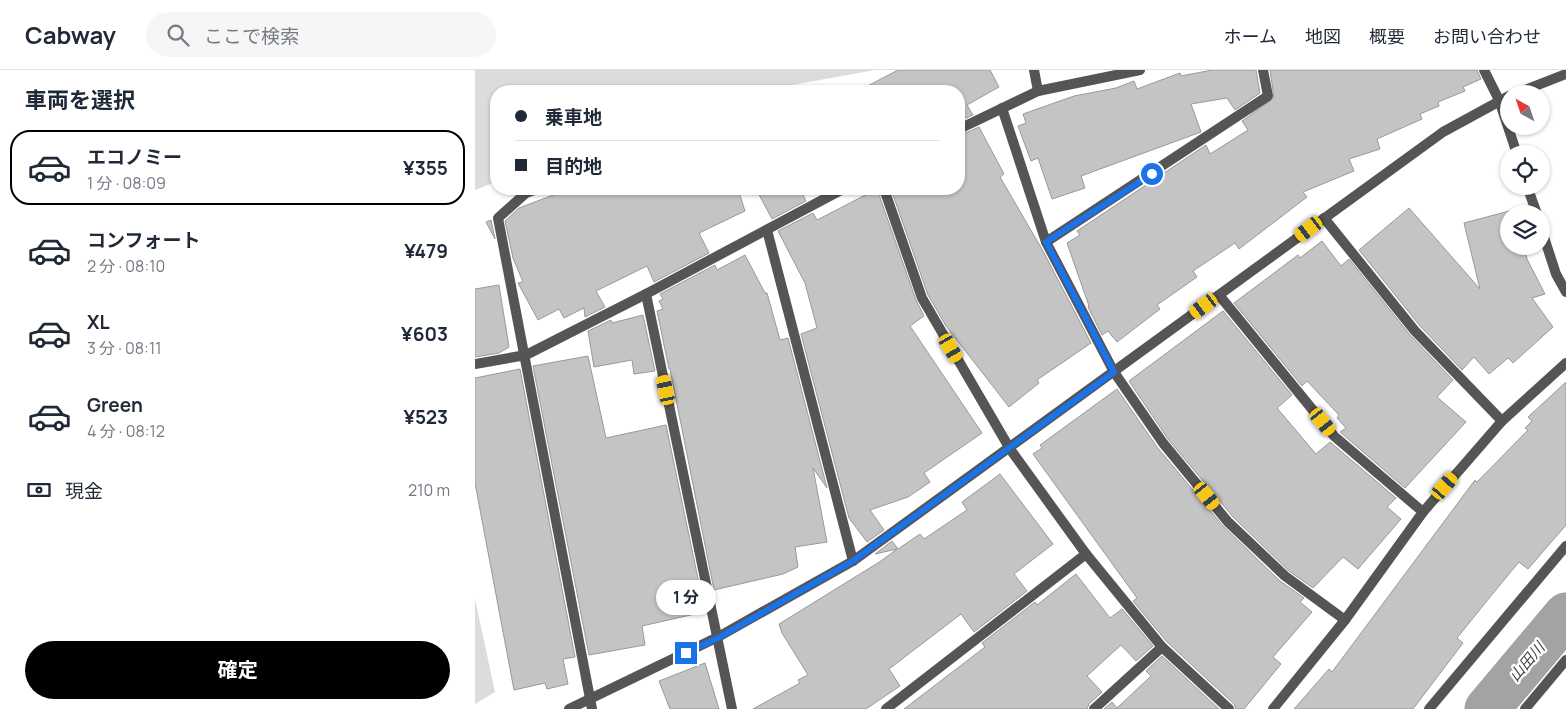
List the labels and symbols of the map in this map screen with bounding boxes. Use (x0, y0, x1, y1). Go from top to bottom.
north arrow (1500, 85, 1550, 135)
route start (1141, 163, 1163, 185)
car (1292, 214, 1325, 244)
car (1187, 291, 1220, 321)
car (937, 331, 964, 365)
car (655, 374, 676, 406)
car (1307, 406, 1338, 438)
car (1429, 470, 1460, 502)
car (1191, 480, 1222, 512)
callout: 1 分 (656, 580, 716, 616)
water label: 山田川 (1504, 636, 1550, 686)
route end (675, 642, 697, 664)

